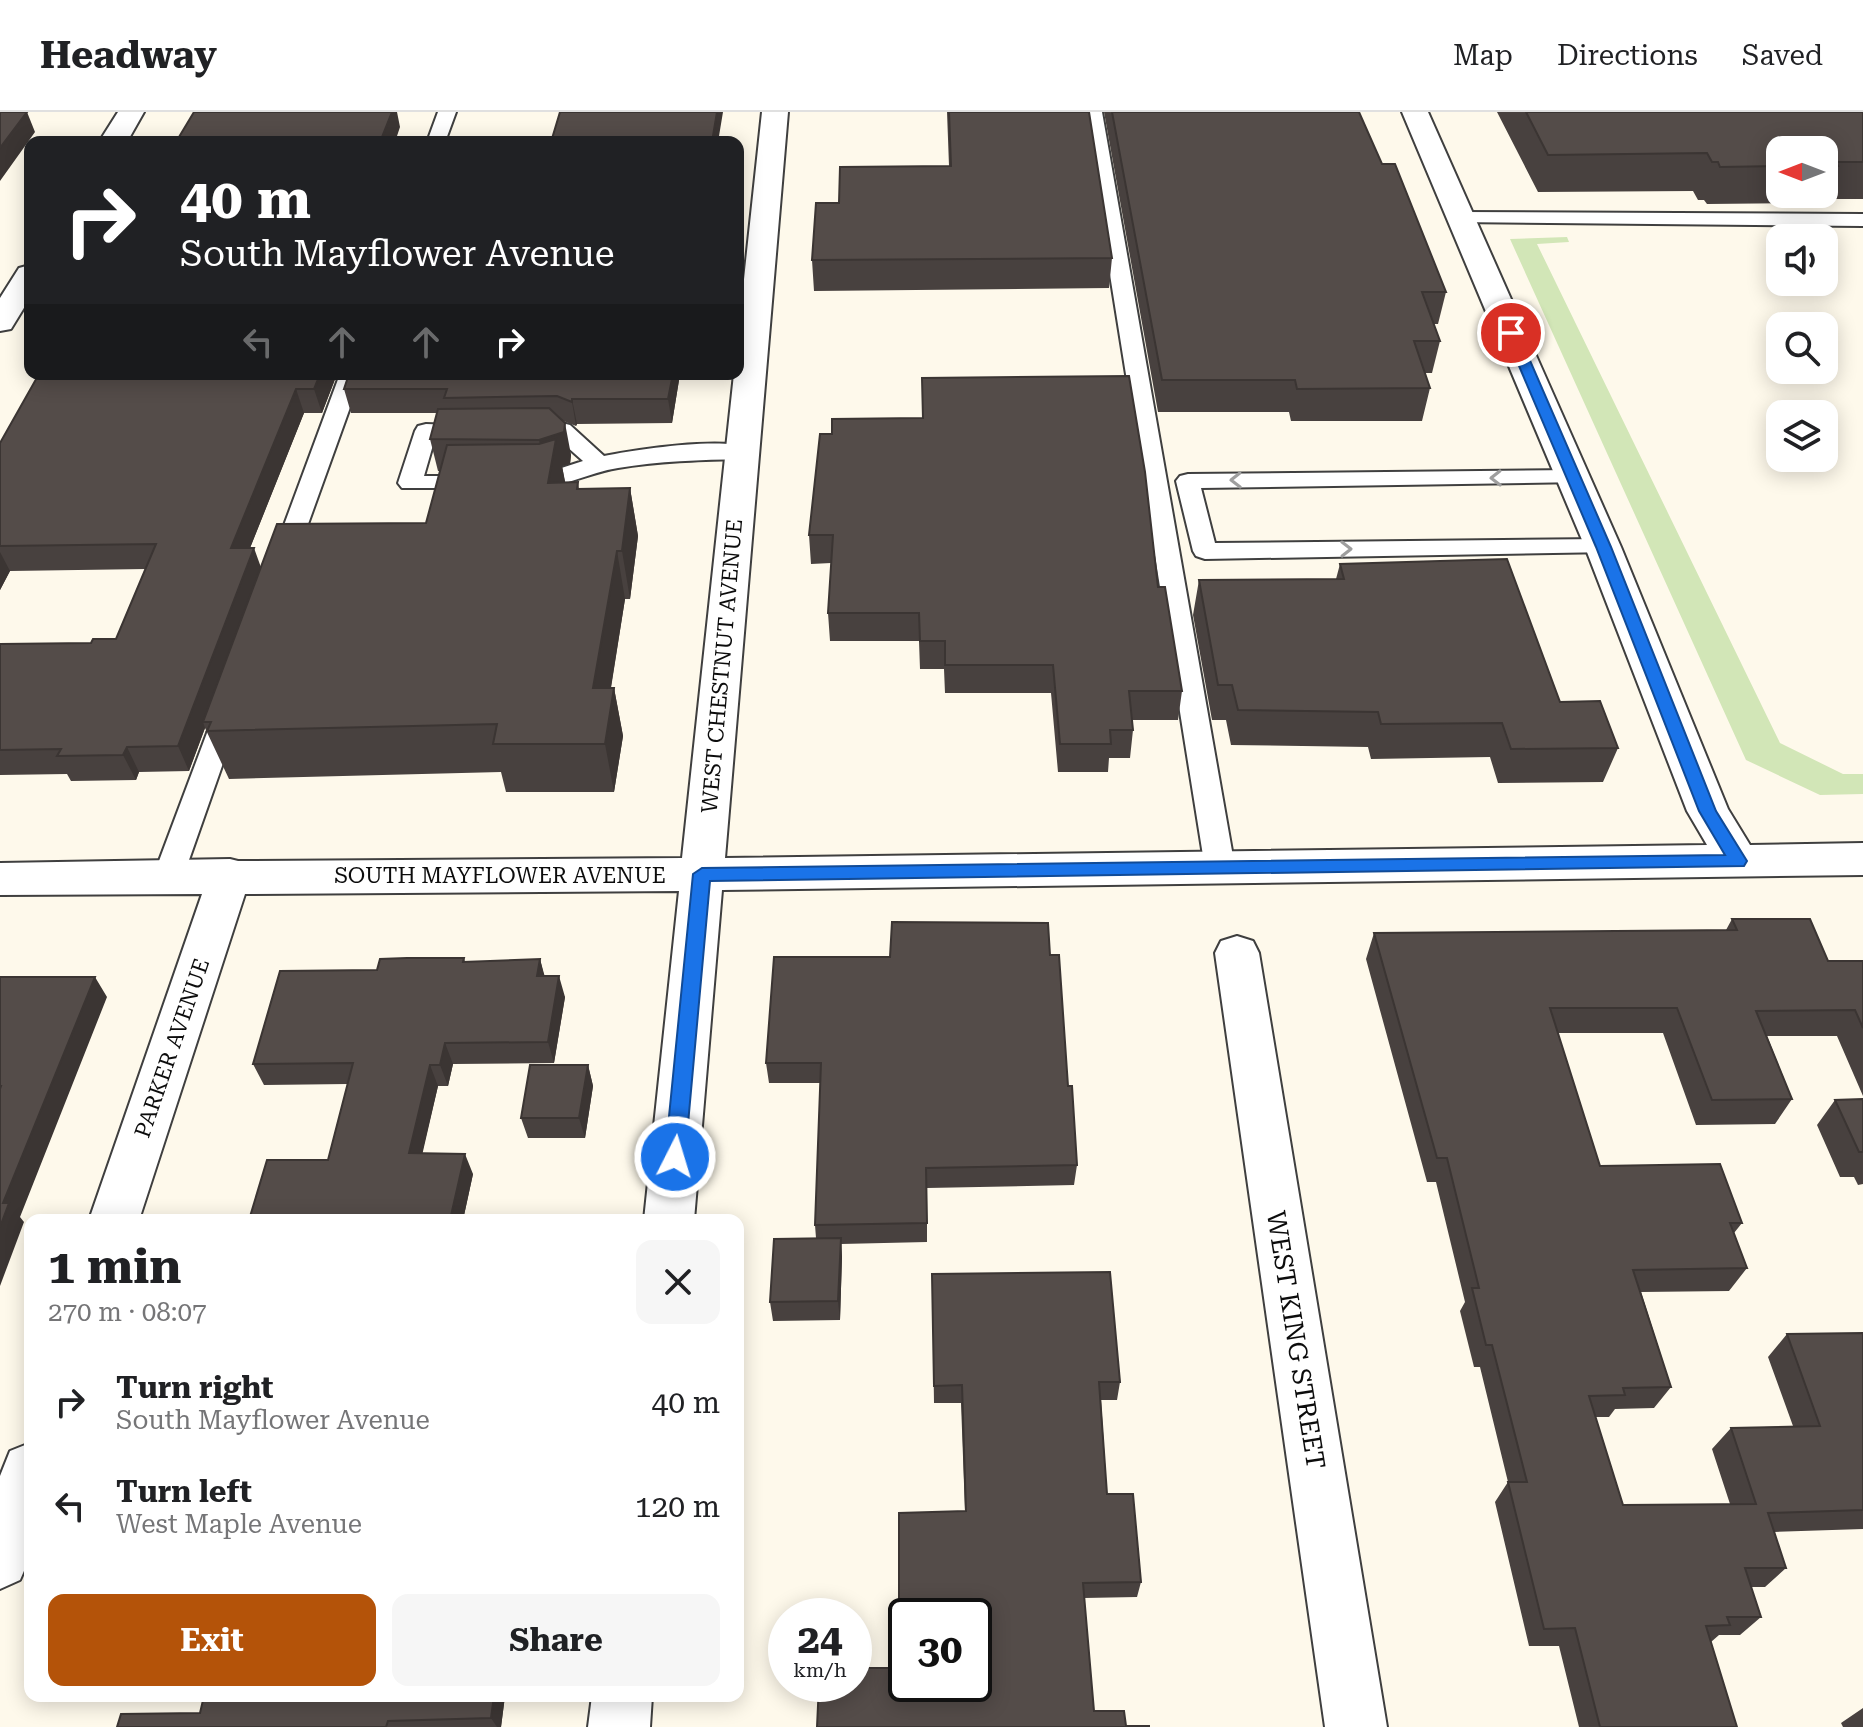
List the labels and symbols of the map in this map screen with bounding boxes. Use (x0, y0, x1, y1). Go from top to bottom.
north arrow (1766, 136, 1838, 208)
pin (1477, 299, 1545, 367)
one-way arrow (1489, 469, 1502, 487)
one-way arrow (1229, 471, 1242, 489)
street label: WEST CHESTNUT AVENUE (697, 518, 747, 814)
one-way arrow (1340, 541, 1353, 558)
street label: SOUTH MAYFLOWER AVENUE (334, 863, 666, 888)
street label: PARKER AVENUE (130, 955, 214, 1141)
position arrow (633, 1115, 717, 1199)
street label: WEST KING STREET (1261, 1209, 1331, 1471)
speed limit sign: 30 (888, 1598, 992, 1702)

